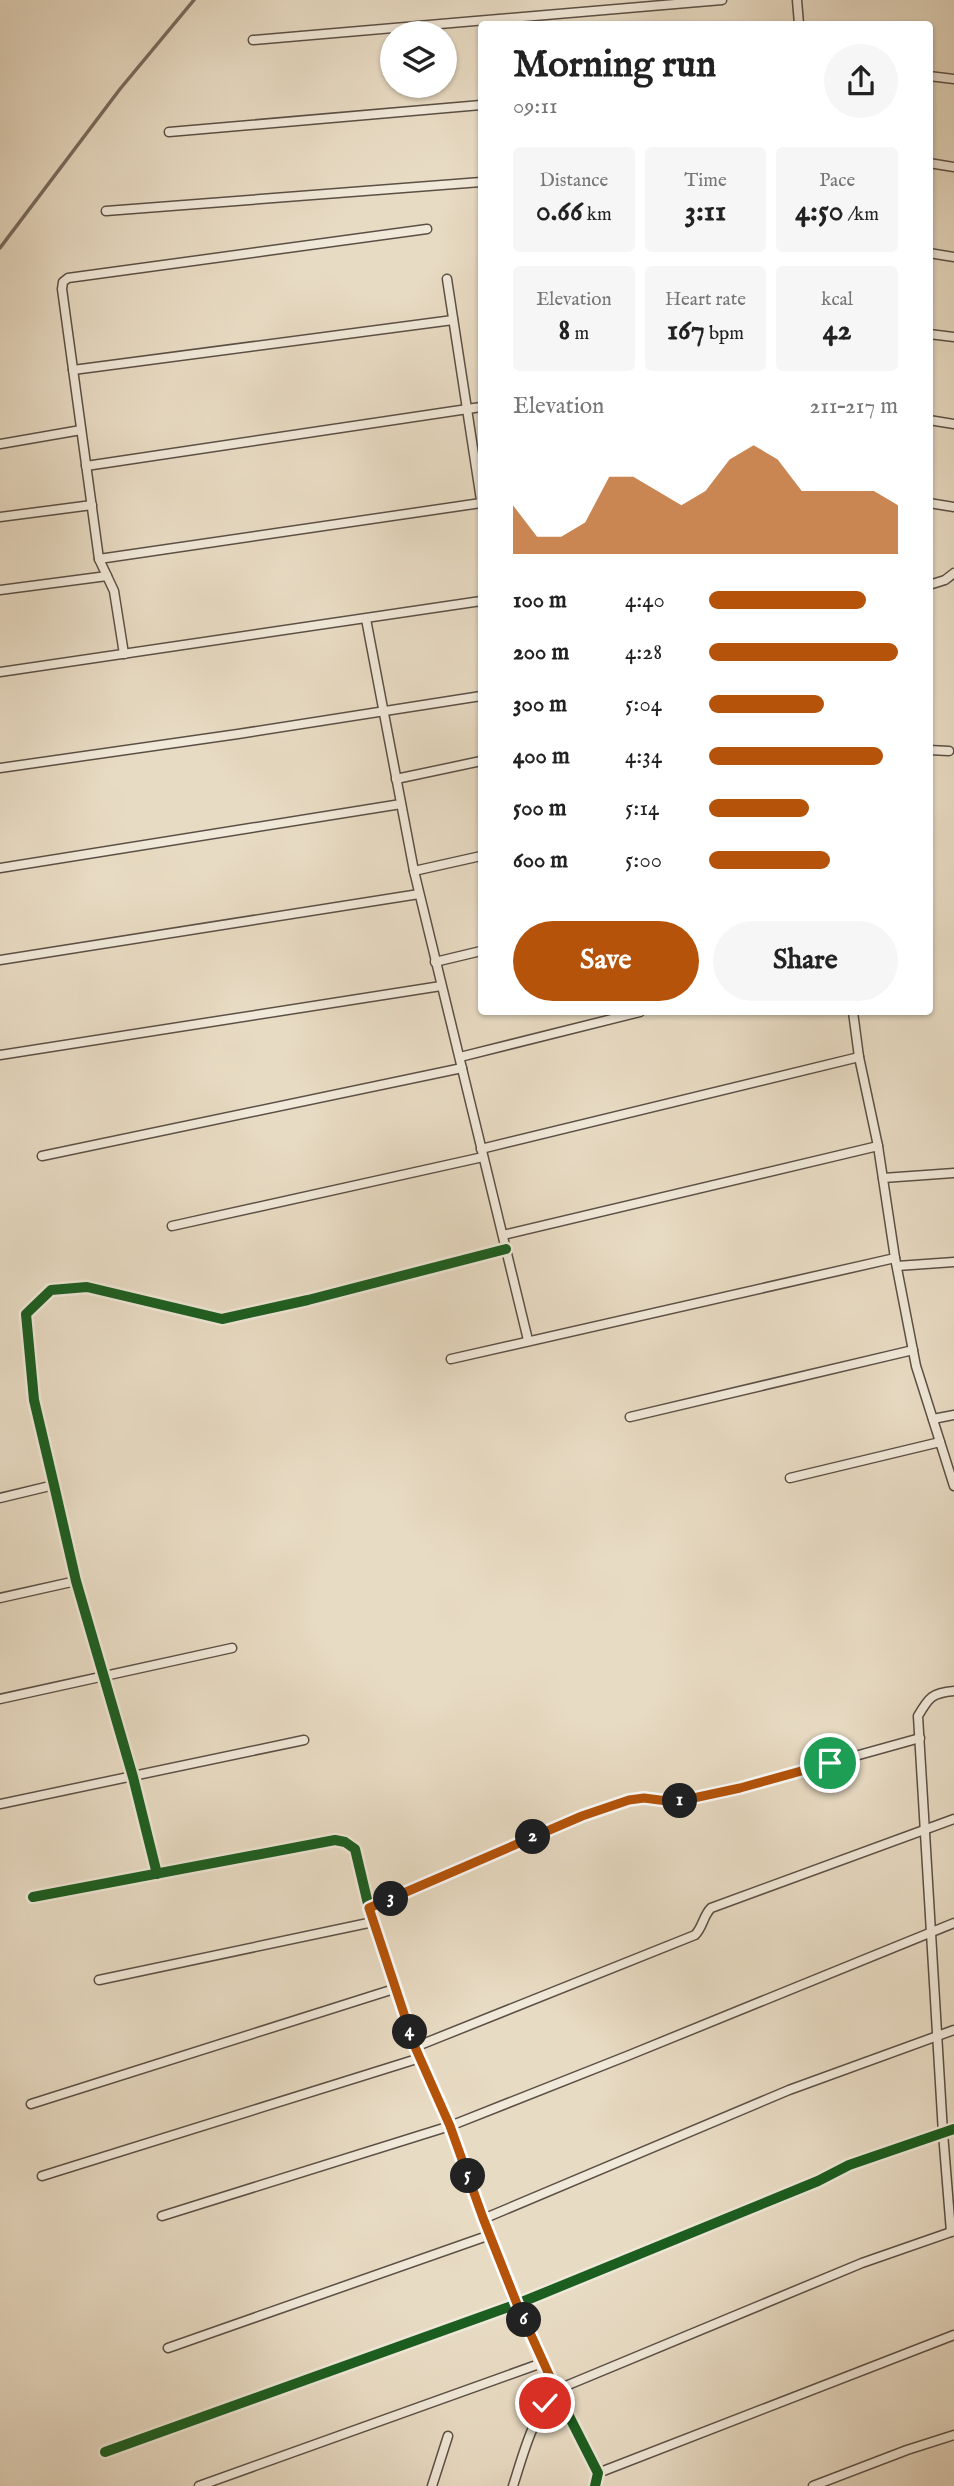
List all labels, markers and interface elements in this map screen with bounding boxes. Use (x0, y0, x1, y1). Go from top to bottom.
map controls (380, 21, 457, 98)
button: layers (380, 21, 457, 98)
text: Morning run (513, 42, 716, 90)
button: share (824, 44, 898, 118)
text: 09:11 (513, 92, 558, 121)
text: Distance (539, 169, 608, 193)
text: Time (684, 169, 727, 193)
text: Pace (819, 169, 855, 193)
text: 0.66 (536, 193, 583, 231)
text: 3:11 (685, 193, 726, 231)
text: 4:50 (795, 193, 843, 231)
text: km (583, 203, 612, 227)
text: /km (843, 203, 879, 227)
text: Elevation (536, 288, 612, 312)
text: Heart rate (665, 288, 746, 312)
text: kcal (821, 288, 853, 312)
text: 8 (559, 312, 570, 350)
text: 167 (667, 312, 705, 350)
text: 42 (823, 312, 852, 350)
text: m (570, 322, 589, 346)
text: bpm (705, 322, 744, 346)
text: Elevation (513, 392, 604, 421)
text: 211–217 m (809, 392, 898, 421)
text: 100 m (513, 586, 567, 615)
text: 4:40 (625, 586, 665, 615)
text: 200 m (513, 638, 569, 667)
text: 4:28 (625, 638, 662, 667)
text: 300 m (513, 690, 567, 719)
text: 5:04 (625, 690, 662, 719)
text: 400 m (513, 742, 570, 771)
text: 4:34 (625, 742, 662, 771)
text: 500 m (513, 794, 567, 823)
text: 5:14 (625, 794, 659, 823)
text: 600 m (513, 846, 568, 875)
text: 5:00 (625, 846, 662, 875)
button: Save (513, 921, 699, 1001)
button: Share (713, 921, 898, 1001)
pin (800, 1733, 860, 1793)
icon: arrive (811, 1744, 849, 1782)
pin: 1 (662, 1784, 698, 1818)
text: 1 (676, 1788, 683, 1812)
pin: 2 (516, 1820, 550, 1854)
text: 2 (528, 1824, 537, 1848)
pin: 3 (374, 1882, 408, 1916)
text: 3 (387, 1886, 394, 1910)
pin: 4 (392, 2014, 428, 2050)
text: 4 (405, 2019, 414, 2043)
pin: 5 (450, 2158, 486, 2194)
text: 5 (464, 2163, 471, 2187)
pin: 6 (506, 2302, 542, 2338)
text: 6 (519, 2307, 528, 2331)
pin (515, 2373, 575, 2433)
icon: check (526, 2384, 564, 2422)

